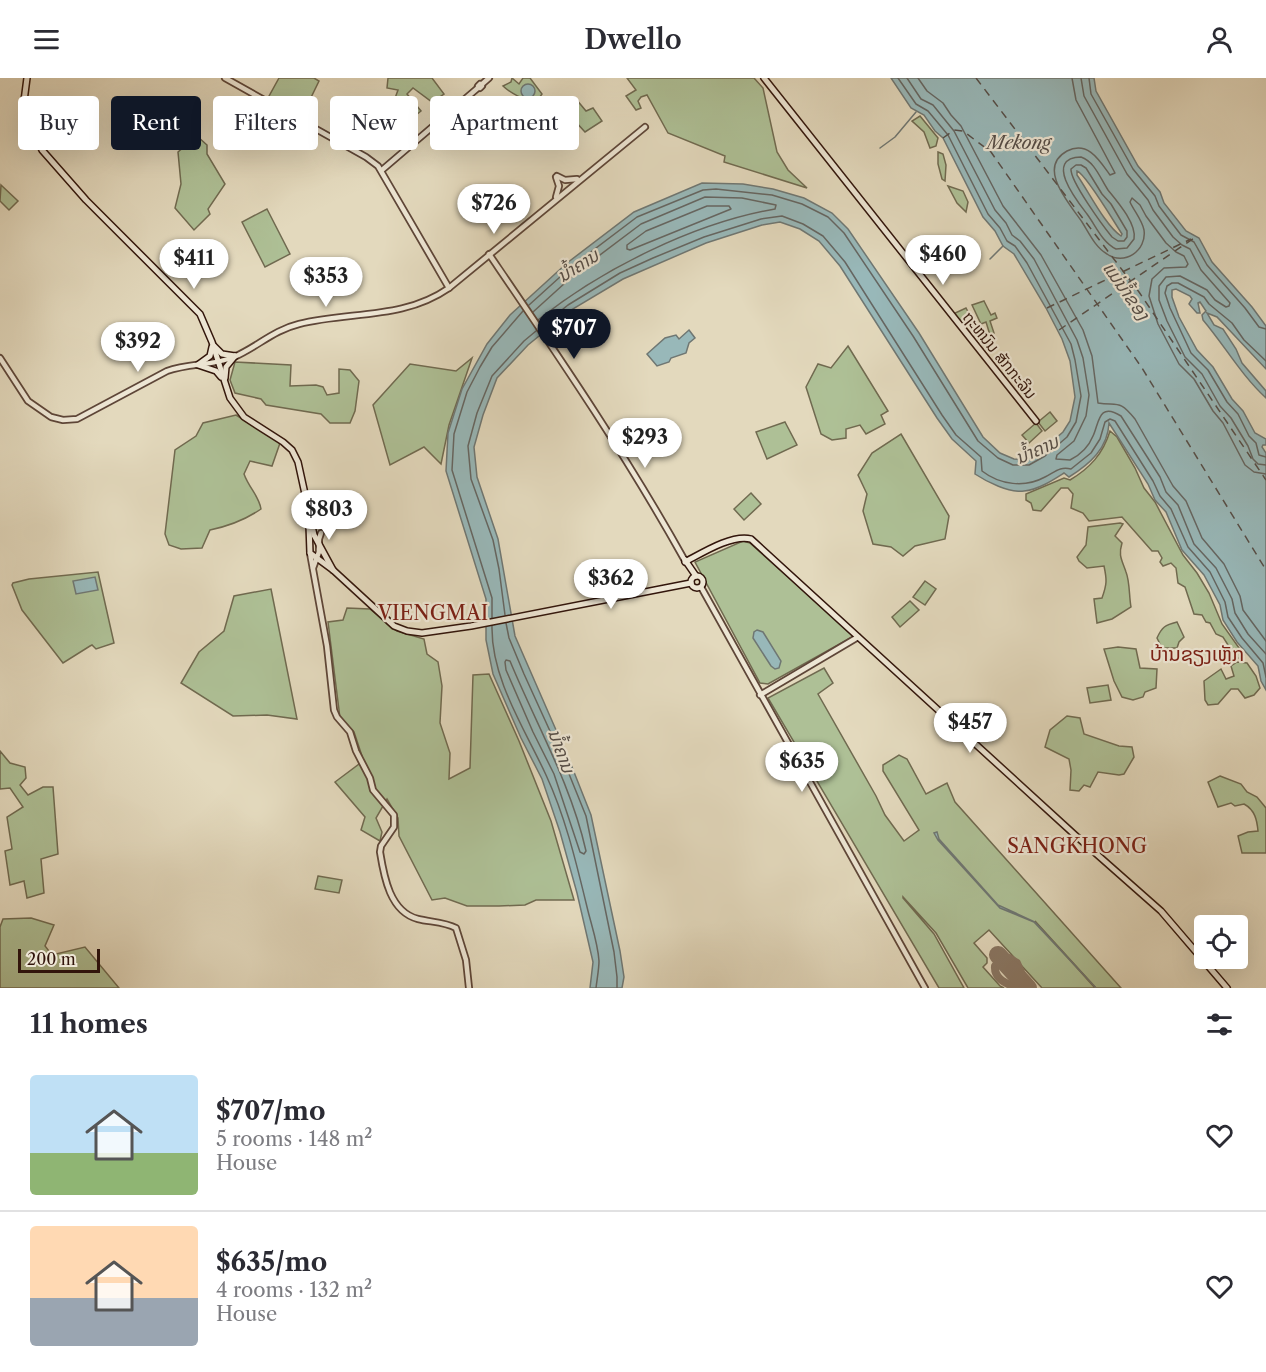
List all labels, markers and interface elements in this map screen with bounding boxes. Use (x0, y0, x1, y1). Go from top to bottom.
icon: menu (30, 23, 63, 56)
text: Dwello (584, 23, 682, 56)
icon: person (1203, 23, 1236, 56)
chip: Buy (18, 96, 99, 150)
chip: Rent (111, 96, 201, 150)
chip: Filters (213, 96, 318, 150)
chip: New (330, 96, 418, 150)
chip: Apartment (430, 96, 579, 150)
water label: Mekong (985, 132, 1053, 154)
pin: $726 (458, 184, 530, 235)
text: $726 (471, 191, 517, 215)
pin: $460 (907, 235, 979, 286)
pin: $411 (158, 239, 230, 290)
water label: ນ້ຳຄານ (552, 241, 604, 287)
text: $460 (919, 242, 967, 266)
text: $411 (173, 246, 215, 270)
water label: ແມ່ນ້ຳຂອງ (1098, 256, 1157, 325)
pin: $353 (290, 257, 362, 308)
text: $353 (304, 264, 348, 288)
street label: ຖະຫນົນ ສັກກະລິນ (959, 307, 1041, 403)
pin: $707 (538, 309, 610, 360)
text: $707 (552, 316, 596, 340)
pin: $392 (102, 322, 174, 373)
text: $392 (115, 329, 161, 353)
pin: $293 (609, 418, 681, 469)
text: $293 (622, 425, 668, 449)
water label: ນ້ຳຄານ (1011, 427, 1064, 469)
pin: $803 (293, 490, 365, 541)
text: $803 (305, 497, 353, 521)
pin: $362 (575, 559, 647, 610)
text: $362 (588, 566, 634, 590)
district label: VIENGMAI (377, 601, 488, 625)
district label: ບ້ານຊຽງເຫຼັກ (1150, 642, 1244, 667)
pin: $457 (934, 703, 1006, 754)
text: $457 (948, 710, 992, 734)
water label: ນ້ຳຄານ (543, 725, 582, 778)
pin: $635 (766, 742, 838, 793)
text: $635 (779, 749, 825, 773)
district label: SANGKHONG (1007, 834, 1147, 858)
map controls (1194, 915, 1248, 969)
button: locate (1194, 915, 1248, 969)
scale bar (18, 946, 100, 974)
text: 200 m (27, 949, 76, 969)
text: 11 homes (30, 1008, 148, 1040)
icon: filters (1203, 1008, 1236, 1041)
text: $707/mo (216, 1095, 326, 1127)
icon: home (78, 1099, 150, 1171)
icon: heart (1203, 1119, 1236, 1152)
text: 5 rooms · 148 m² (216, 1127, 372, 1151)
text: House (216, 1151, 277, 1175)
text: $635/mo (216, 1246, 327, 1278)
icon: home (78, 1250, 150, 1322)
icon: heart (1203, 1270, 1236, 1303)
text: 4 rooms · 132 m² (216, 1278, 372, 1302)
text: House (216, 1302, 277, 1326)

